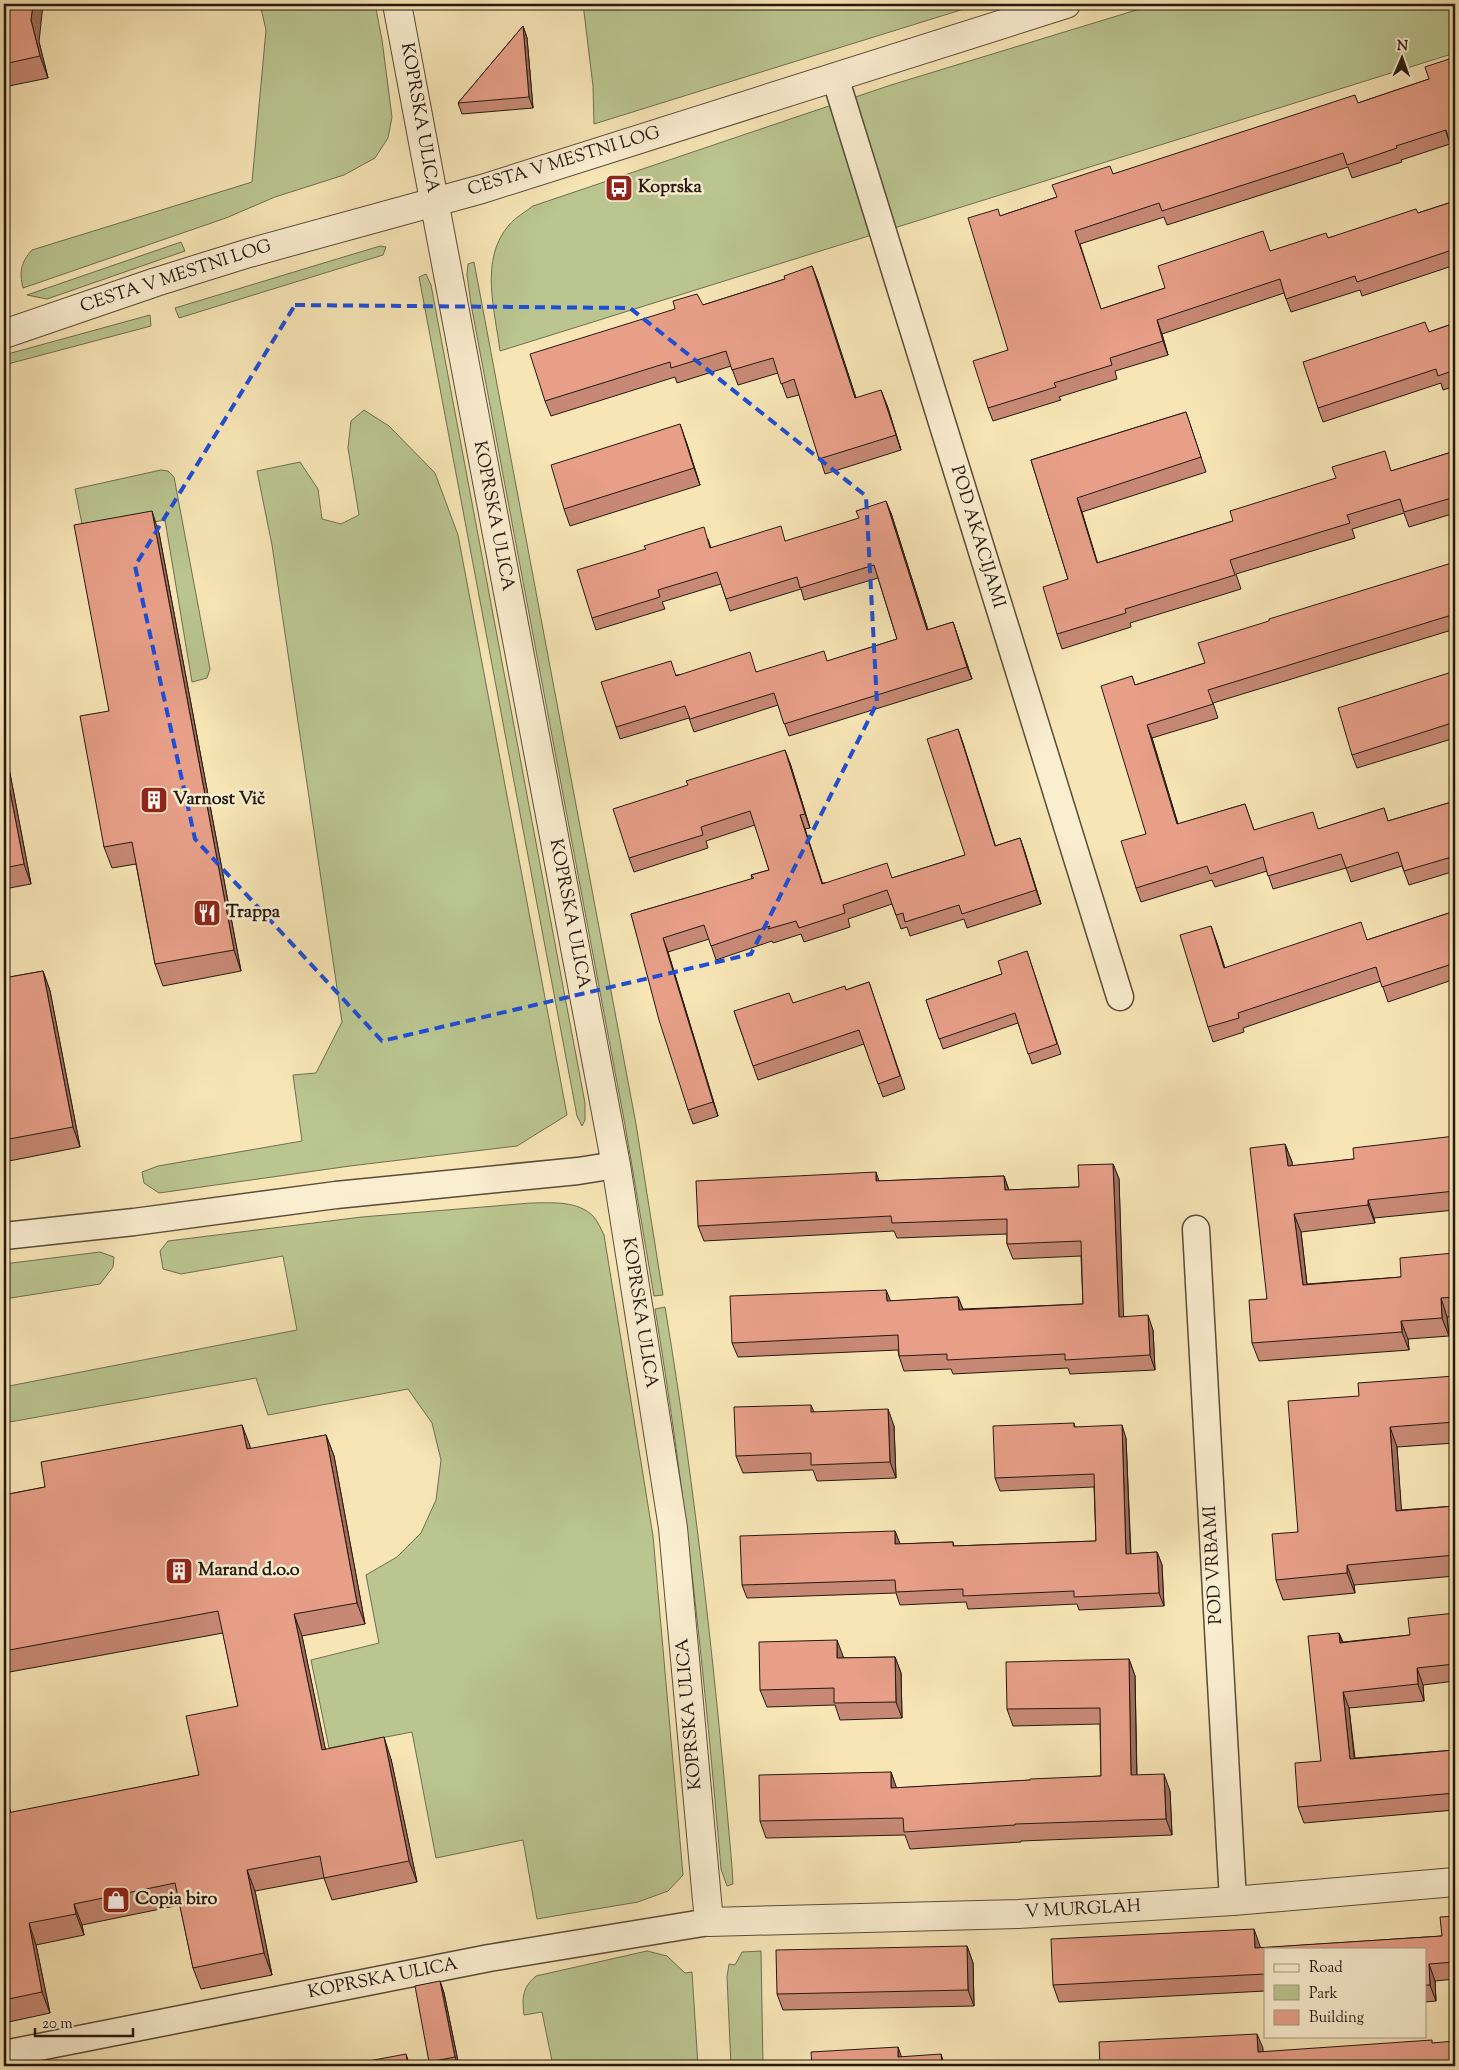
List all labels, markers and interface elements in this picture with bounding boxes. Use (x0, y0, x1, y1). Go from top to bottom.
north arrow (1376, 32, 1426, 82)
text: N (1396, 37, 1408, 57)
street label: KOPRSKA ULICA (393, 41, 445, 196)
street label: CESTA V MESTNI LOG (465, 120, 664, 204)
bus stop icon: Koprska (604, 173, 634, 203)
place label: Koprska (638, 175, 703, 201)
street label: CESTA V MESTNI LOG (77, 234, 275, 320)
street label: KOPRSKA ULICA (466, 439, 520, 594)
street label: POD AKACIJAMI (943, 463, 1011, 612)
building icon: Varnost Vič (139, 785, 169, 815)
place label: Varnost Vič (173, 787, 266, 813)
street label: KOPRSKA ULICA (542, 837, 596, 992)
restaurant icon: Trappa (192, 898, 222, 928)
place label: Trappa (226, 900, 281, 926)
street label: KOPRSKA ULICA (614, 1236, 664, 1391)
street label: POD VRBAMI (1198, 1505, 1230, 1625)
building icon: Marand d.o.o (164, 1556, 194, 1586)
place label: Marand d.o.o (198, 1558, 300, 1584)
street label: KOPRSKA ULICA (670, 1637, 710, 1791)
shop icon: Copia biro (101, 1885, 131, 1915)
place label: Copia biro (135, 1887, 218, 1913)
street label: V MURGLAH (1024, 1894, 1142, 1926)
legend (1264, 1948, 1426, 2038)
street label: KOPRSKA ULICA (306, 1952, 461, 2006)
text: Road (1309, 1958, 1343, 1979)
text: Park (1309, 1984, 1338, 2005)
scale bar (35, 2005, 132, 2037)
text: Building (1309, 2008, 1364, 2029)
text: 20 m (42, 2014, 73, 2035)

